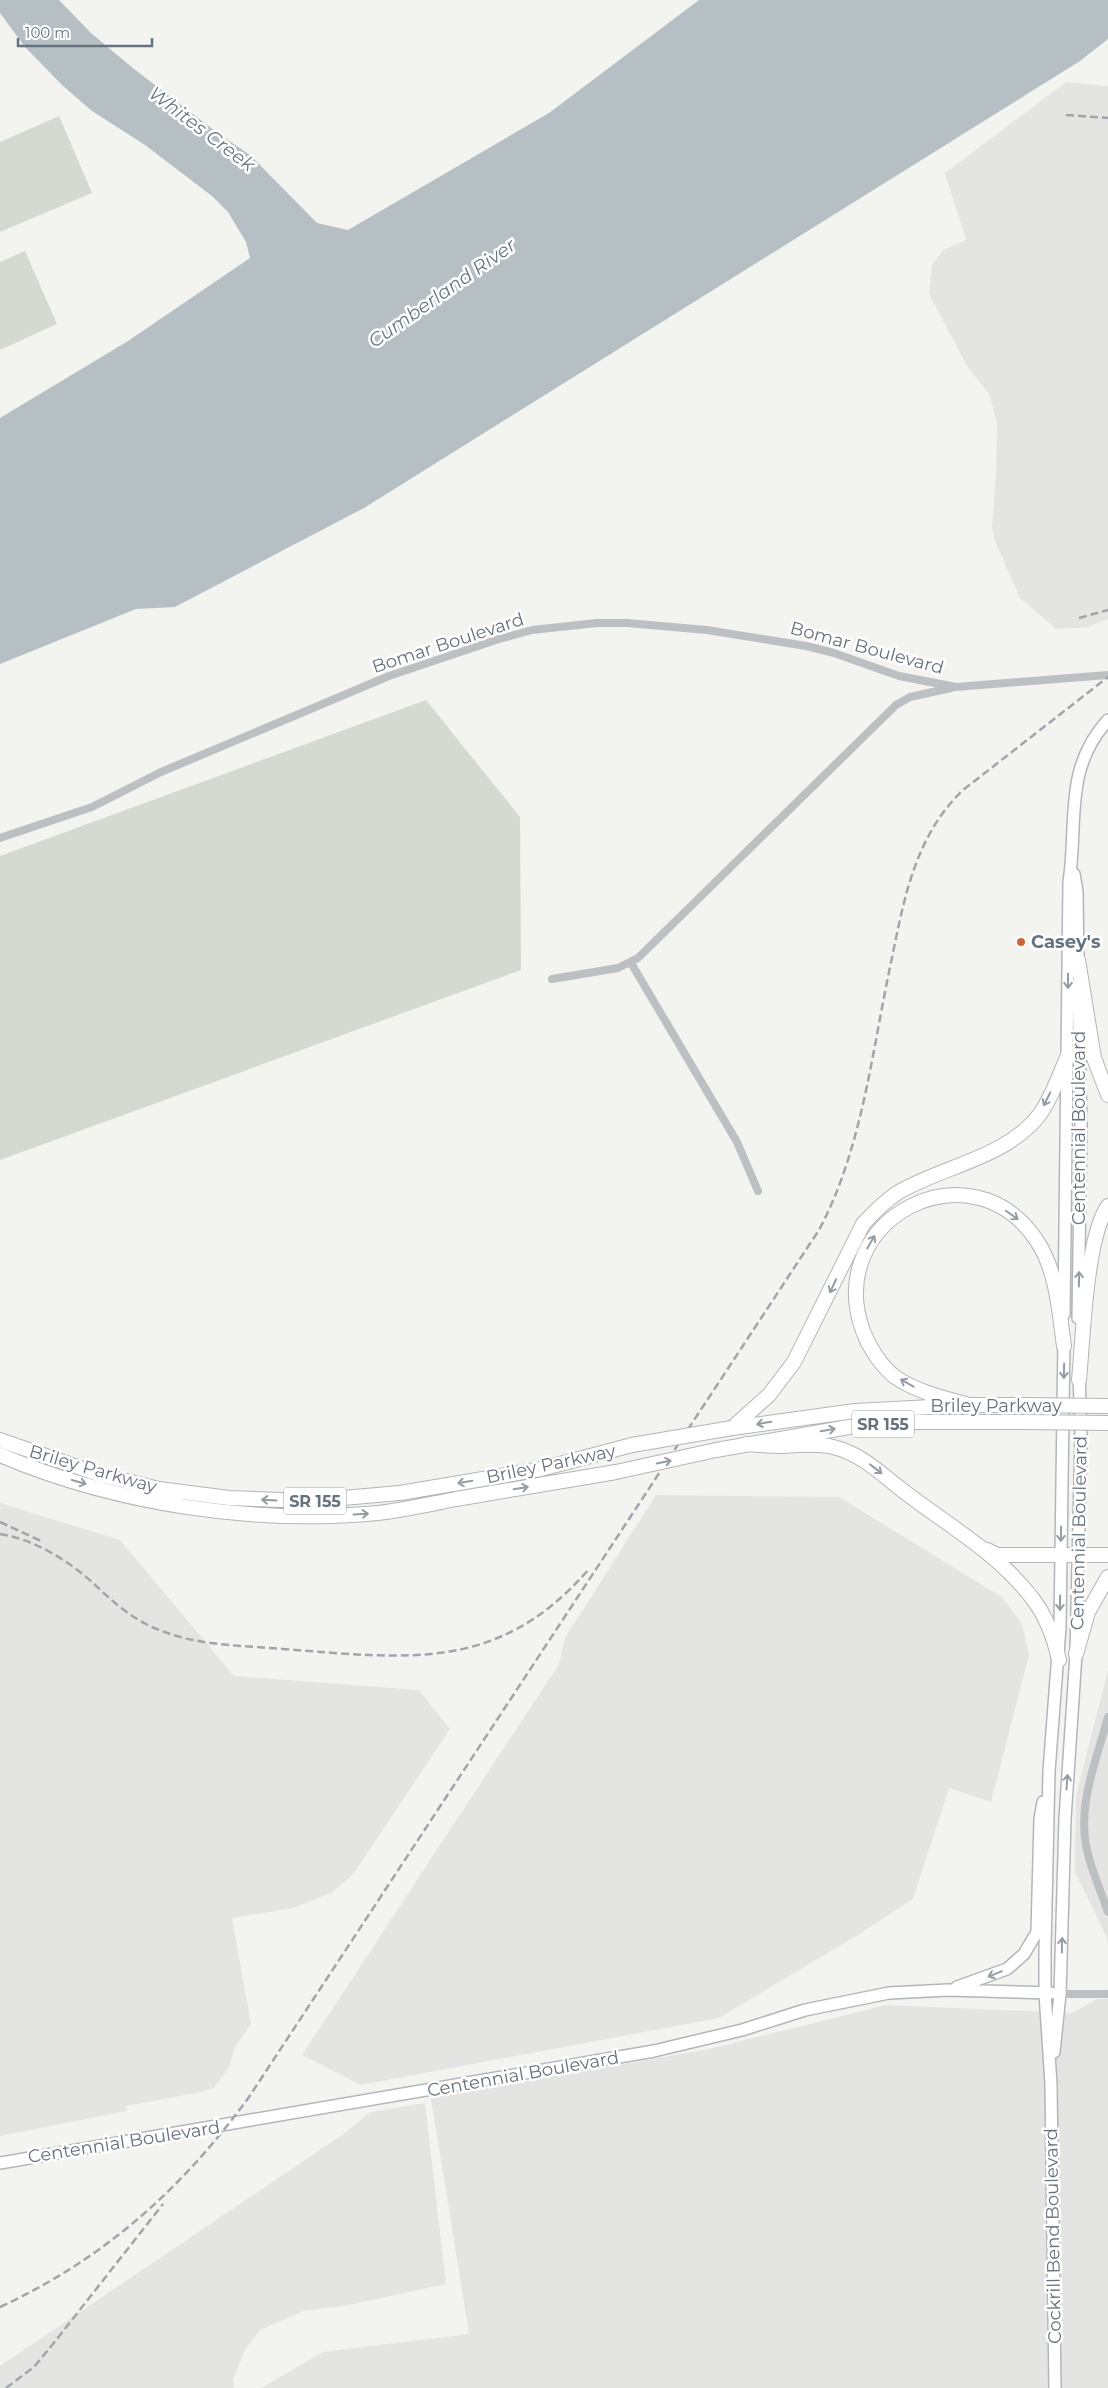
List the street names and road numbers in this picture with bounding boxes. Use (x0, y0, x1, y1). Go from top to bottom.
street label: Bomar Boulevard (369, 608, 527, 678)
street label: Bomar Boulevard (788, 617, 946, 679)
street label: Centennial Boulevard (1068, 1031, 1090, 1225)
street label: Briley Parkway (930, 1395, 1062, 1417)
road number: SR 155 (852, 1410, 914, 1438)
street label: Centennial Boulevard (1066, 1436, 1092, 1630)
street label: Briley Parkway (27, 1440, 160, 1498)
street label: Briley Parkway (484, 1440, 618, 1488)
road number: SR 155 (284, 1488, 346, 1514)
street label: Centennial Boulevard (425, 2046, 621, 2102)
street label: Centennial Boulevard (26, 2116, 222, 2168)
street label: Cockrill Bend Boulevard (1040, 2128, 1066, 2344)

